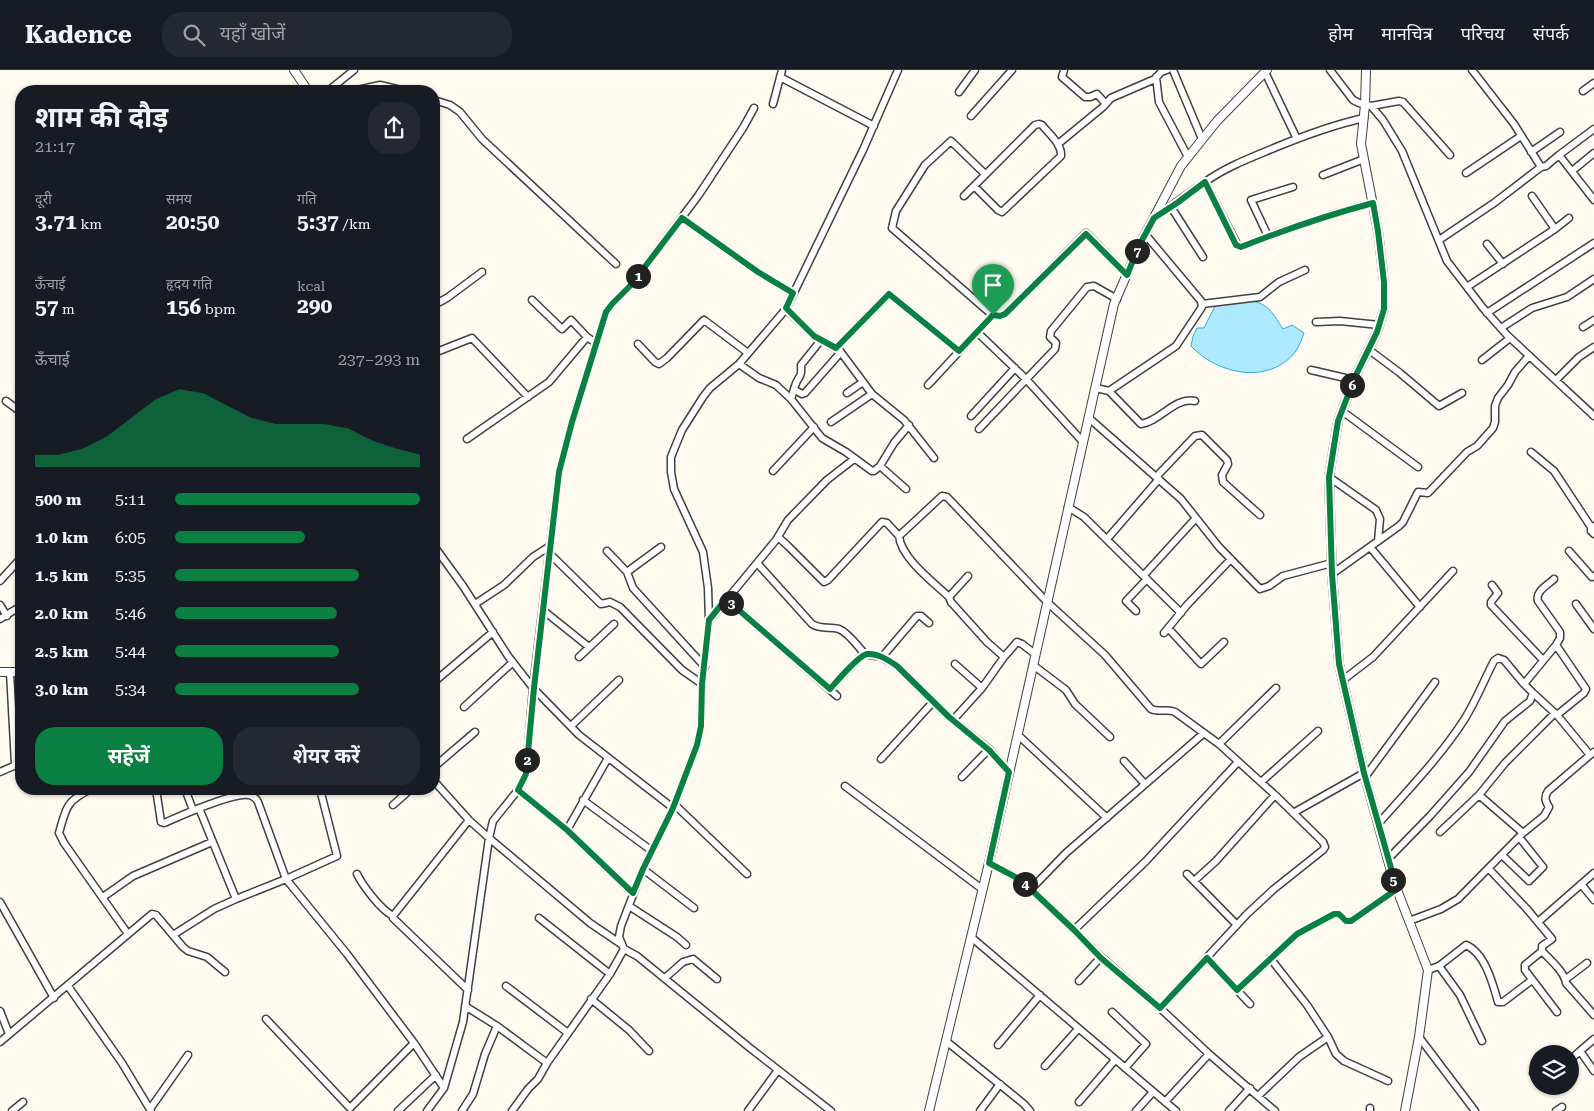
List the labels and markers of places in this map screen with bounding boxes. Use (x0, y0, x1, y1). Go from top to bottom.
pin: 7 (1124, 238, 1150, 264)
pin: 1 (626, 264, 650, 288)
pin (972, 264, 1014, 315)
pin: 6 (1340, 372, 1364, 398)
pin: 3 (718, 590, 744, 616)
pin: 2 (514, 748, 540, 772)
pin: 5 (1380, 868, 1406, 892)
pin: 4 (1012, 872, 1038, 896)

